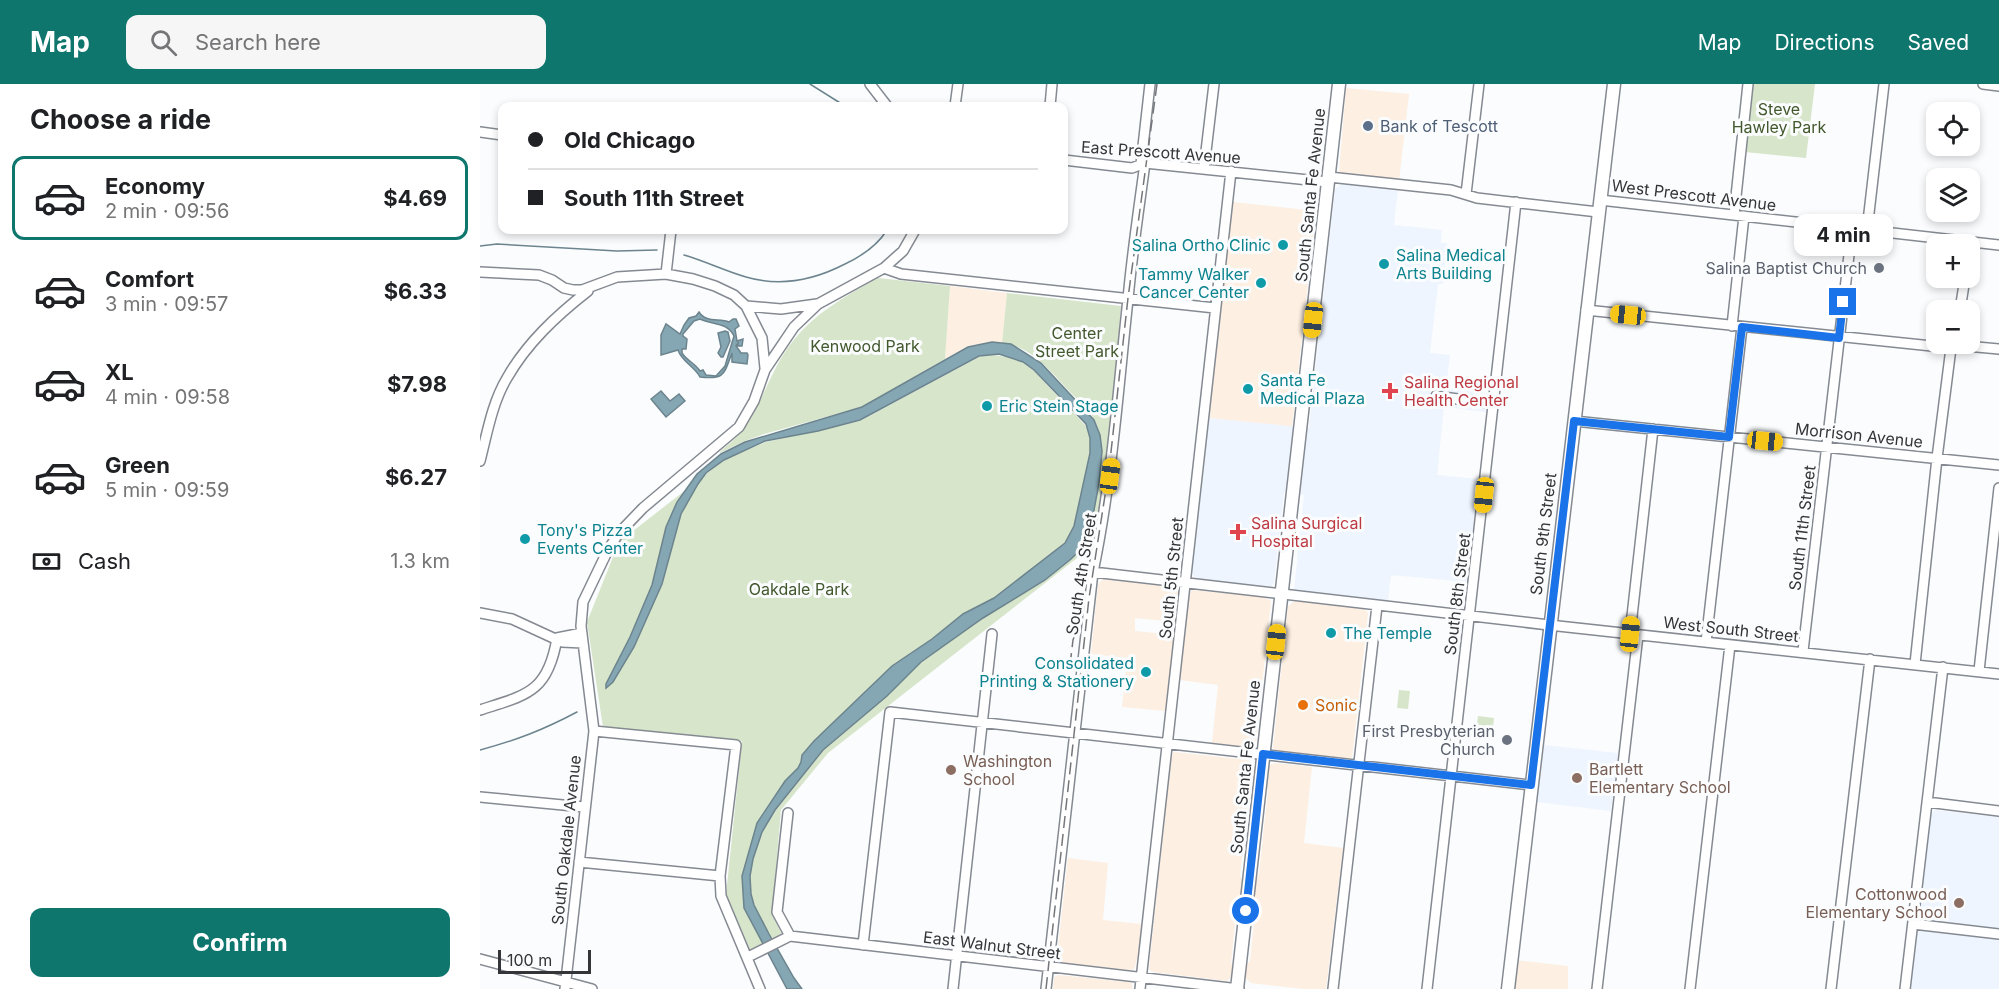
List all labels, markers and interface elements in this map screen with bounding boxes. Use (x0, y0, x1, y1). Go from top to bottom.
search box (126, 15, 546, 69)
text: Map (30, 25, 90, 59)
icon: search (147, 26, 180, 59)
text: Search here (195, 29, 321, 55)
text: Map (1698, 30, 1741, 55)
text: Directions (1774, 30, 1875, 55)
text: Saved (1908, 30, 1969, 55)
park label: Steve Hawley Park (1732, 99, 1827, 137)
map controls (1926, 102, 1980, 354)
button: locate (1926, 102, 1980, 156)
text: Choose a ride (30, 103, 211, 136)
street label: South Santa Fe Avenue (1291, 107, 1329, 283)
place label: Bank of Tescott (1380, 116, 1498, 136)
marker: Bank of Tescott (1361, 119, 1375, 133)
text: Old Chicago (564, 127, 695, 153)
street label: East Prescott Avenue (1080, 136, 1242, 168)
button: layers (1926, 168, 1980, 222)
icon: car (33, 171, 87, 225)
text: Economy (105, 173, 205, 199)
street label: West Prescott Avenue (1611, 175, 1777, 215)
text: $4.69 (383, 185, 447, 211)
text: South 11th Street (564, 185, 744, 211)
text: 2 min · 09:56 (105, 199, 229, 223)
callout: 4 min (1794, 215, 1892, 257)
text: 4 min (1816, 223, 1871, 247)
button: + (1926, 234, 1980, 288)
place label: Salina Ortho Clinic (1132, 235, 1271, 255)
marker: Salina Ortho Clinic (1276, 238, 1290, 252)
place label: Salina Medical Arts Building (1396, 245, 1506, 283)
marker: Salina Medical Arts Building (1377, 257, 1391, 271)
place label: Salina Baptist Church (1706, 258, 1867, 278)
marker: Salina Baptist Church (1872, 261, 1886, 275)
icon: car (33, 264, 87, 318)
place label: Tammy Walker Cancer Center (1138, 264, 1249, 302)
text: Comfort (105, 266, 194, 292)
marker: Tammy Walker Cancer Center (1254, 276, 1268, 290)
text: $6.33 (384, 278, 447, 304)
route end (1829, 288, 1856, 315)
text: 3 min · 09:57 (105, 292, 228, 316)
button: − (1926, 300, 1980, 354)
car (1302, 301, 1324, 339)
car (1609, 304, 1647, 326)
park label: Center Street Park (1035, 323, 1119, 361)
park label: Kenwood Park (810, 336, 920, 356)
icon: car (33, 357, 87, 411)
text: XL (105, 359, 134, 385)
place label: Santa Fe Medical Plaza (1260, 370, 1365, 408)
text: $7.98 (387, 371, 447, 397)
place label: Salina Regional Health Center (1404, 372, 1519, 410)
marker: Santa Fe Medical Plaza (1241, 382, 1255, 396)
marker: Salina Regional Health Center (1381, 382, 1399, 400)
text: 4 min · 09:58 (105, 385, 230, 409)
place label: Eric Stein Stage (999, 396, 1119, 416)
marker: Eric Stein Stage (980, 399, 994, 413)
street label: Morrison Avenue (1794, 418, 1924, 452)
car (1746, 430, 1784, 452)
icon: car (33, 450, 87, 504)
text: Green (105, 452, 170, 478)
car (1099, 457, 1121, 495)
text: $6.27 (385, 464, 447, 490)
street label: South 11th Street (1784, 464, 1820, 592)
street label: South 9th Street (1526, 472, 1560, 596)
car (1473, 476, 1495, 514)
text: 5 min · 09:59 (105, 478, 229, 502)
street label: South 4th Street (1061, 512, 1101, 636)
place label: Salina Surgical Hospital (1251, 513, 1362, 551)
street label: South 5th Street (1155, 516, 1187, 640)
place label: Tony's Pizza Events Center (537, 520, 643, 558)
marker: Salina Surgical Hospital (1229, 523, 1247, 541)
marker: Tony's Pizza Events Center (518, 532, 532, 546)
street label: South 8th Street (1440, 532, 1474, 656)
icon: cash (30, 545, 63, 578)
text: Cash (78, 548, 131, 574)
text: 1.3 km (390, 549, 450, 573)
park label: Oakdale Park (749, 579, 849, 599)
street label: West South Street (1662, 612, 1800, 646)
car (1619, 615, 1641, 653)
car (1265, 623, 1287, 661)
place label: The Temple (1343, 623, 1432, 643)
marker: The Temple (1324, 626, 1338, 640)
place label: Consolidated Printing & Stationery (979, 653, 1134, 691)
marker: Consolidated Printing & Stationery (1139, 665, 1153, 679)
street label: South Santa Fe Avenue (1226, 679, 1264, 855)
place label: Sonic (1315, 695, 1357, 715)
marker: Sonic (1296, 698, 1310, 712)
place label: First Presbyterian Church (1362, 721, 1495, 759)
marker: First Presbyterian Church (1500, 733, 1514, 747)
place label: Washington School (963, 751, 1052, 789)
street label: South Oakdale Avenue (547, 754, 585, 926)
place label: Bartlett Elementary School (1589, 759, 1731, 797)
marker: Washington School (944, 763, 958, 777)
marker: Bartlett Elementary School (1570, 771, 1584, 785)
place label: Cottonwood Elementary School (1805, 884, 1947, 922)
marker: Cottonwood Elementary School (1952, 896, 1966, 910)
route start (1232, 897, 1259, 924)
button: Confirm (30, 908, 450, 977)
street label: East Walnut Street (922, 927, 1062, 963)
scale bar (498, 947, 591, 974)
text: 100 m (507, 950, 552, 970)

